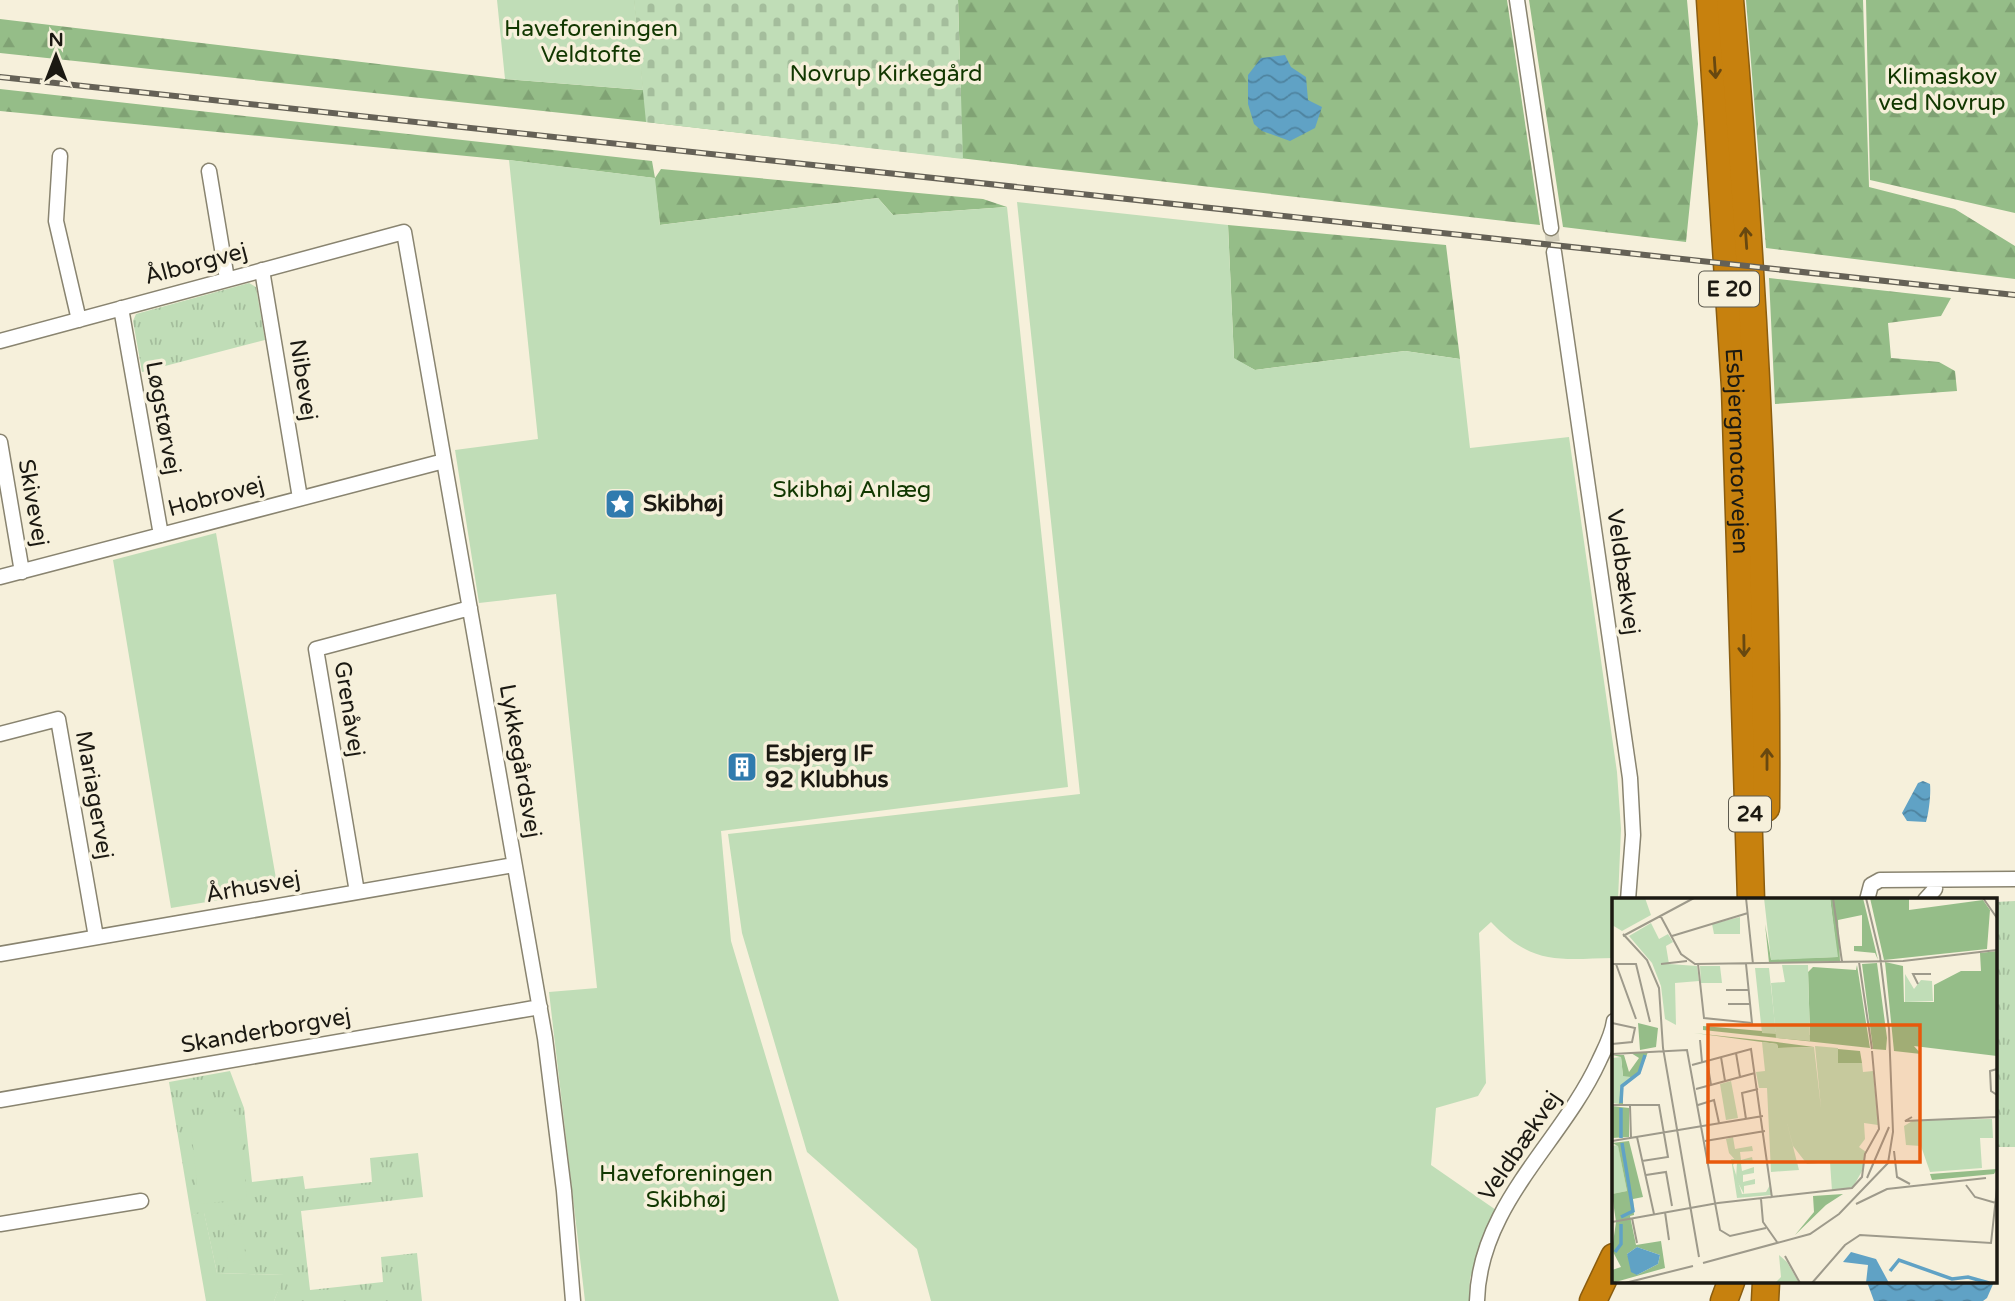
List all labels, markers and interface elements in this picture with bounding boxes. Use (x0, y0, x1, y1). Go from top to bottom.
park label: Haveforeningen Veldtofte (504, 15, 678, 69)
north arrow (21, 21, 91, 91)
text: N (48, 29, 64, 51)
one-way arrow (1709, 56, 1722, 79)
park label: Novrup Kirkegård (789, 60, 983, 88)
park label: Klimaskov ved Novrup (1878, 63, 2006, 117)
one-way arrow (1739, 228, 1752, 250)
street label: Ålborgvej (142, 237, 250, 291)
road number: E 20 (1699, 272, 1759, 306)
street label: Nibevej (283, 337, 323, 423)
street label: Esbjergmotorvejen (1719, 347, 1754, 555)
street label: Løgstørvej (139, 359, 187, 477)
street label: Skivevej (12, 457, 54, 549)
street label: Hobrovej (165, 471, 267, 523)
park label: Skibhøj Anlæg (773, 476, 931, 504)
place icon: Skibhøj (603, 487, 637, 521)
place label: Skibhøj (643, 490, 724, 518)
street label: Veldbækvej (1600, 507, 1646, 637)
one-way arrow (1737, 634, 1751, 657)
street label: Grenåvej (328, 659, 370, 759)
street label: Lykkegårdsvej (493, 682, 547, 840)
street label: Mariagervej (69, 729, 119, 861)
place label: Esbjerg IF 92 Klubhus (765, 740, 889, 794)
one-way arrow (1760, 747, 1774, 770)
building icon: Esbjerg IF 92 Klubhus (725, 750, 759, 784)
road number: 24 (1729, 796, 1771, 832)
street label: Århusvej (203, 865, 303, 909)
inset map (1612, 898, 1997, 1284)
street label: Skanderborgvej (179, 1002, 353, 1060)
street label: Veldbækvej (1473, 1086, 1567, 1206)
park label: Haveforeningen Skibhøj (599, 1160, 773, 1214)

